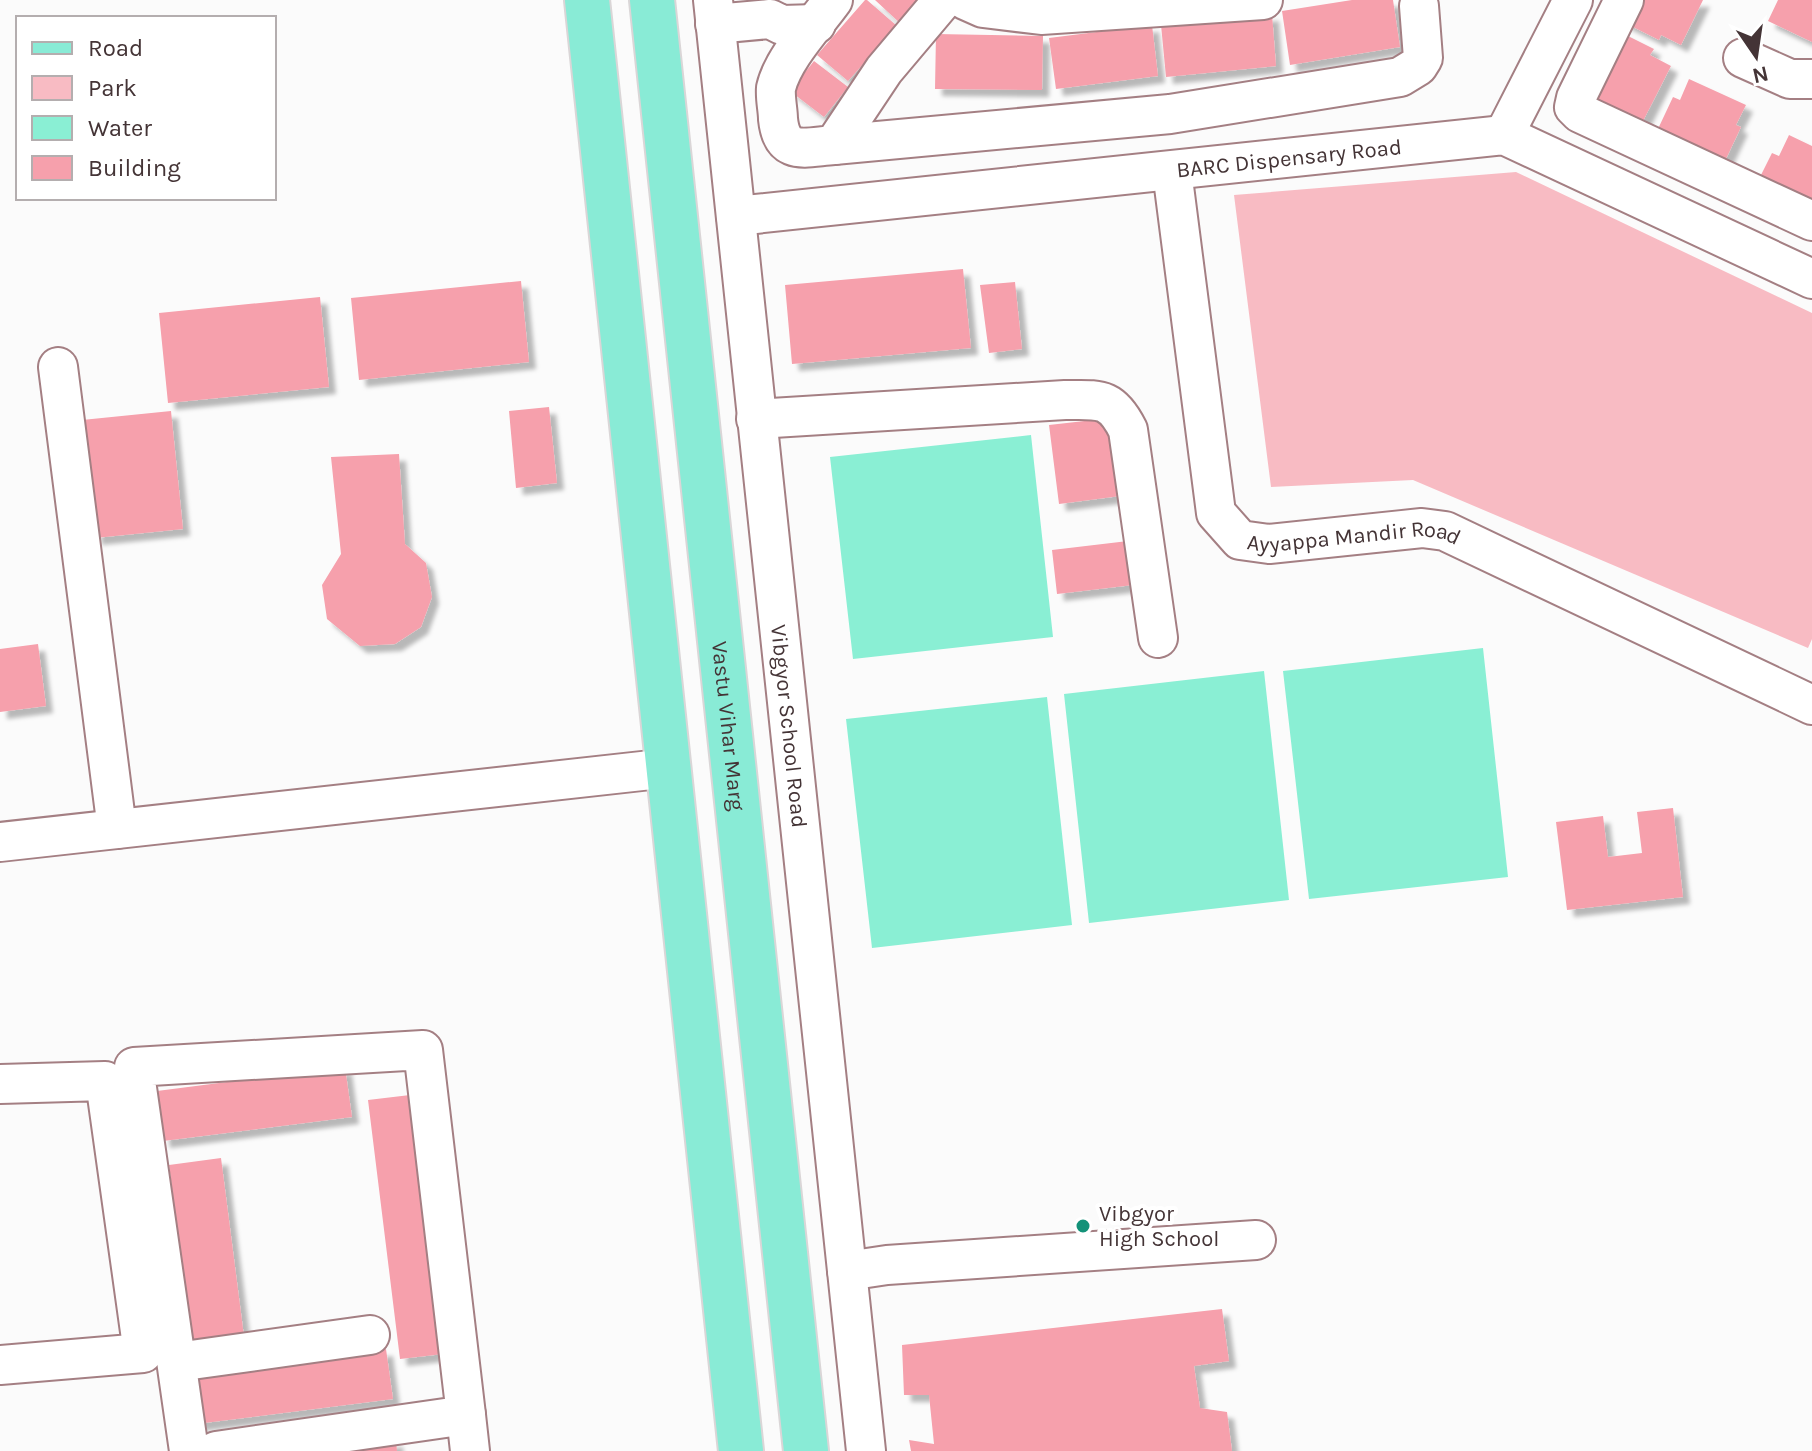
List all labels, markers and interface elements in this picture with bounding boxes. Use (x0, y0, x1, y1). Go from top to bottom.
legend (16, 16, 276, 200)
north arrow (1716, 16, 1796, 96)
text: Road (88, 34, 143, 62)
text: N (1750, 60, 1771, 89)
text: Park (88, 74, 137, 102)
text: Water (88, 114, 152, 142)
street label: BARC Dispensary Road (1175, 134, 1403, 183)
text: Building (88, 154, 181, 182)
street label: Ayyappa Mandir Road (1245, 516, 1465, 558)
street label: Vibgyor School Road (765, 623, 812, 829)
street label: Vastu Vihar Marg (706, 640, 750, 813)
place label: Vibgyor High School (1099, 1201, 1219, 1252)
marker: Vibgyor High School (1074, 1217, 1092, 1235)

